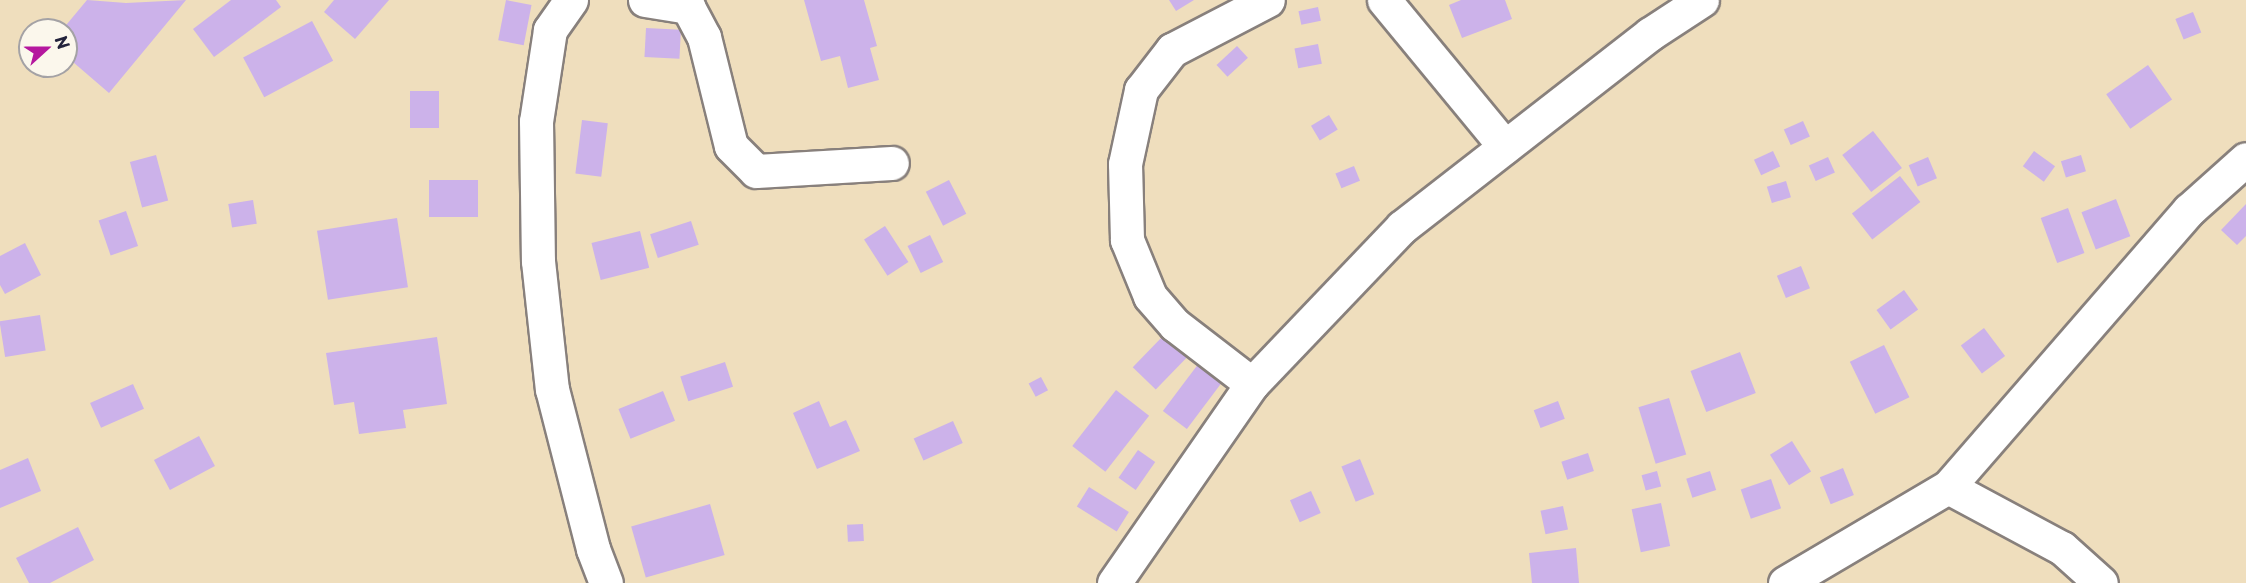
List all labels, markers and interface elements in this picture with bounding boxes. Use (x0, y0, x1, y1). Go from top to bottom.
north arrow (18, 18, 78, 78)
text: N (49, 32, 76, 52)

